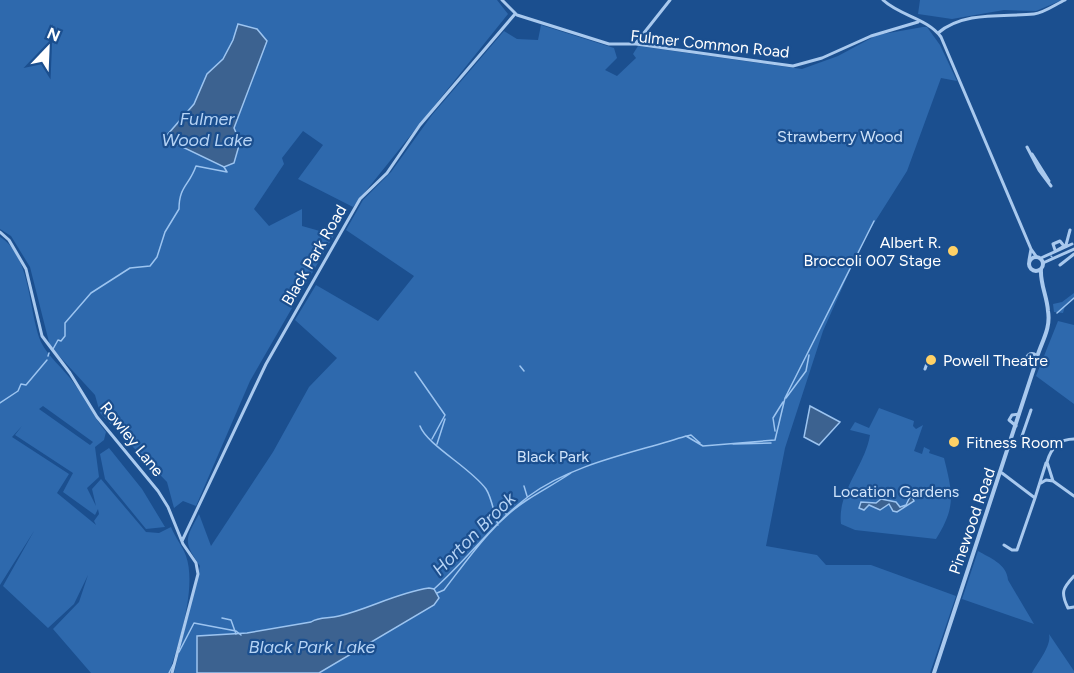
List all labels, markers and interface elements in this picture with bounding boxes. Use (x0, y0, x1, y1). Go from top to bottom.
north arrow (18, 18, 78, 78)
text: N (44, 23, 63, 46)
street label: Fulmer Common Road (630, 26, 790, 62)
water label: Fulmer Wood Lake (162, 108, 253, 151)
park label: Strawberry Wood (777, 127, 903, 146)
street label: Black Park Road (278, 201, 350, 309)
place label: Albert R. Broccoli 007 Stage (804, 233, 941, 270)
marker: Albert R. Broccoli 007 Stage (946, 244, 960, 258)
place label: Powell Theatre (943, 351, 1048, 370)
marker: Powell Theatre (924, 353, 938, 367)
street label: Rowley Lane (96, 398, 168, 480)
place label: Fitness Room (966, 433, 1063, 452)
marker: Fitness Room (947, 435, 961, 449)
park label: Black Park (517, 447, 589, 466)
street label: Pinewood Road (945, 465, 999, 577)
park label: Location Gardens (833, 482, 959, 501)
water label: Horton Brook (428, 487, 521, 580)
water label: Black Park Lake (249, 636, 376, 658)

